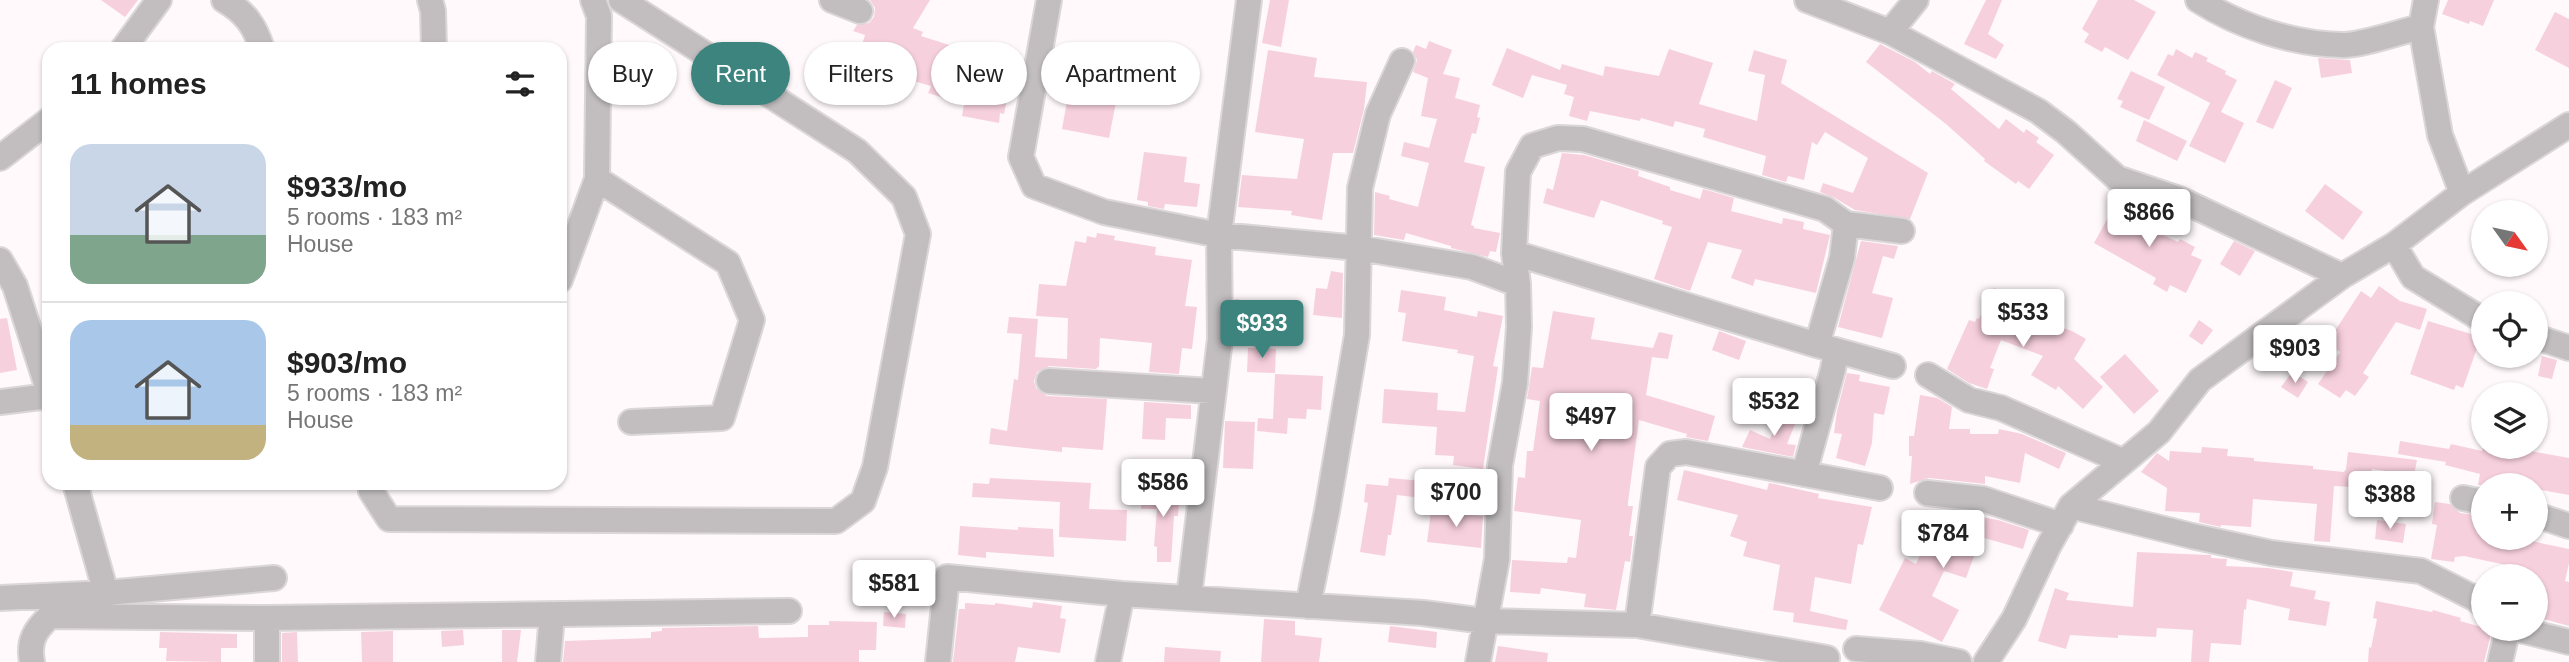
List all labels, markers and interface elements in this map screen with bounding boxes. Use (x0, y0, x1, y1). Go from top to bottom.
chip: Buy (588, 42, 677, 105)
chip: Rent (691, 42, 790, 105)
chip: Filters (804, 42, 917, 105)
chip: New (931, 42, 1027, 105)
chip: Apartment (1041, 42, 1200, 105)
icon: filters (501, 65, 539, 103)
text: 11 homes (70, 67, 207, 100)
text: $933/mo (287, 170, 407, 203)
icon: home (126, 172, 210, 256)
pin: $866 (2108, 190, 2190, 249)
text: $866 (2123, 199, 2175, 225)
north arrow (2471, 200, 2548, 276)
map controls (2471, 200, 2548, 641)
text: 5 rooms · 183 m² (287, 204, 462, 230)
text: House (287, 231, 353, 257)
pin: $533 (1982, 290, 2064, 349)
button: locate (2471, 291, 2548, 368)
text: $533 (1997, 299, 2049, 325)
pin: $933 (1221, 300, 1303, 360)
text: $933 (1236, 310, 1288, 336)
pin: $903 (2254, 326, 2336, 385)
text: $903 (2269, 335, 2321, 361)
text: $903/mo (287, 346, 407, 379)
icon: home (126, 348, 210, 432)
pin: $532 (1733, 378, 1815, 438)
text: 5 rooms · 183 m² (287, 380, 462, 406)
button: layers (2471, 382, 2548, 459)
text: $532 (1748, 388, 1800, 414)
pin: $497 (1550, 393, 1632, 453)
text: $497 (1565, 403, 1617, 429)
text: House (287, 407, 353, 433)
pin: $586 (1122, 460, 1204, 519)
text: $586 (1137, 469, 1189, 495)
pin: $700 (1415, 470, 1497, 529)
pin: $388 (2349, 472, 2431, 531)
button: + (2471, 473, 2548, 550)
text: $700 (1430, 479, 1482, 505)
text: $388 (2364, 481, 2416, 507)
pin: $784 (1902, 510, 1984, 570)
text: $784 (1917, 520, 1969, 546)
pin: $581 (853, 560, 935, 620)
button: − (2471, 564, 2548, 641)
text: $581 (868, 570, 920, 596)

